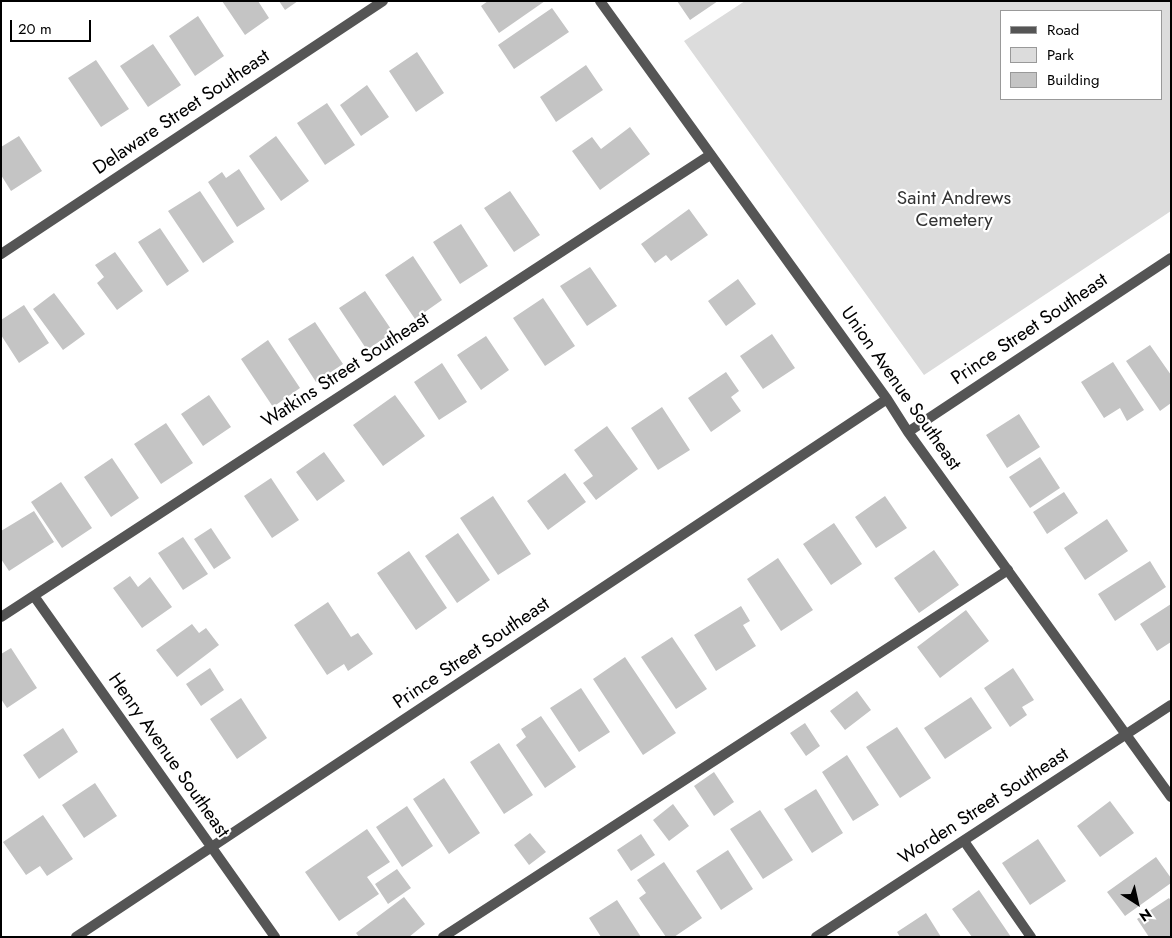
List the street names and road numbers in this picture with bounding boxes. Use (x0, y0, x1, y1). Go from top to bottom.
street label: Delaware Street Southeast (90, 46, 274, 180)
street label: Prince Street Southeast (948, 269, 1112, 391)
street label: Union Avenue Southeast (835, 303, 965, 475)
street label: Watkins Street Southeast (258, 308, 434, 434)
street label: Prince Street Southeast (390, 593, 554, 715)
street label: Henry Avenue Southeast (103, 669, 233, 843)
street label: Worden Street Southeast (895, 744, 1073, 870)

